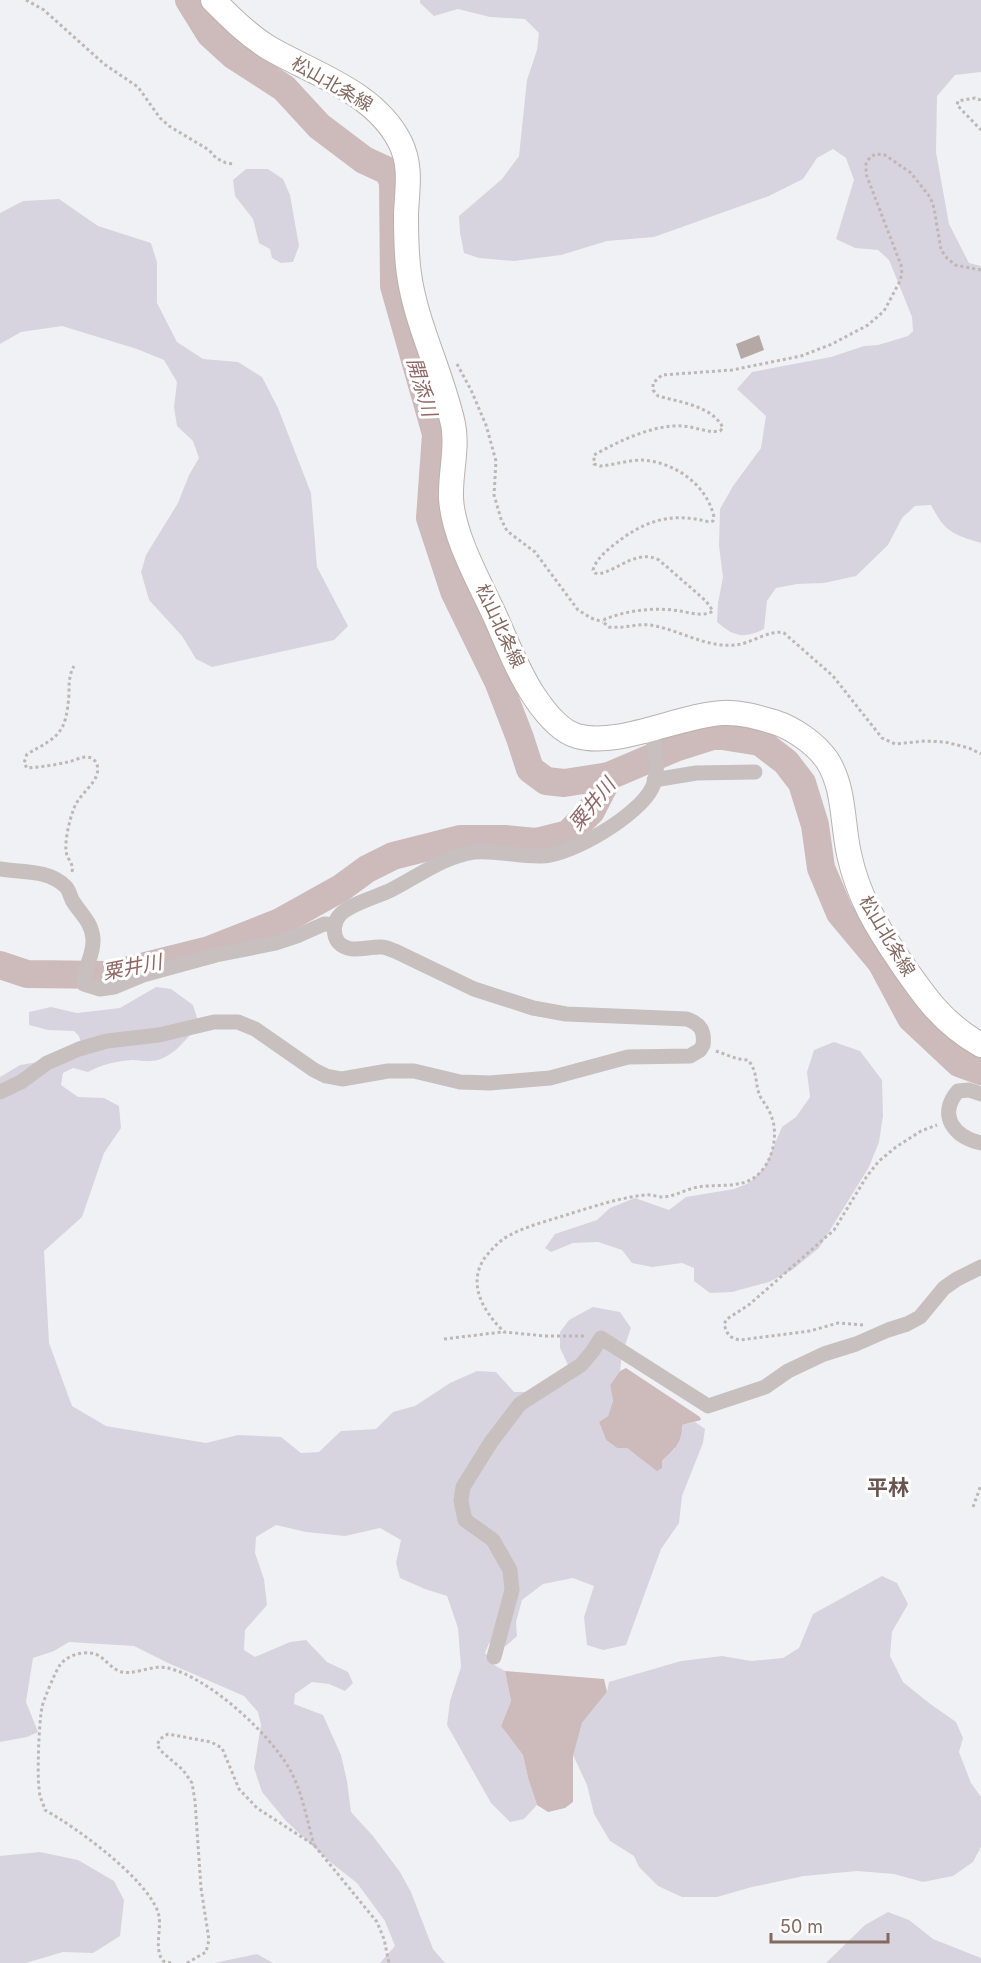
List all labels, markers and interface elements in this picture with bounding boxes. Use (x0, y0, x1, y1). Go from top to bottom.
street label: 松山北条線 (288, 52, 376, 115)
water label: 開添川 (402, 355, 442, 421)
street label: 松山北条線 (472, 581, 529, 671)
water label: 粟井川 (564, 772, 621, 835)
street label: 松山北条線 (855, 892, 920, 980)
water label: 粟井川 (100, 949, 166, 985)
district label: 平林 (867, 1475, 909, 1500)
scale bar (771, 1906, 888, 1944)
text: 50 m (780, 1916, 823, 1937)

